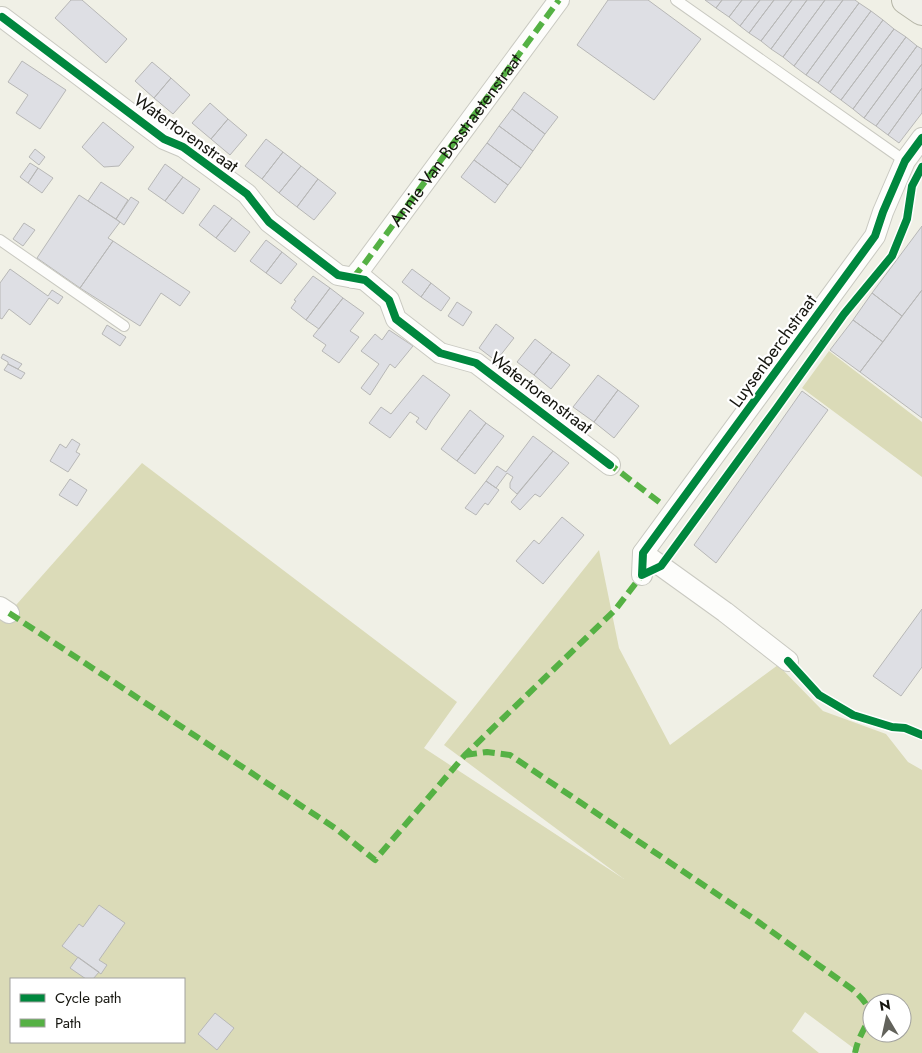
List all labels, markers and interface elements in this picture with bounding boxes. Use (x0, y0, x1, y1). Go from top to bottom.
street label: Annie Van Bosstraetenstraat (383, 48, 529, 232)
street label: Watertorenstraat (128, 87, 244, 179)
street label: Luysenberchstraat (723, 289, 823, 413)
street label: Watertorenstraat (484, 346, 598, 441)
legend (10, 978, 185, 1043)
text: Cycle path (55, 987, 122, 1009)
north arrow (862, 993, 912, 1043)
text: N (878, 994, 892, 1016)
text: Path (55, 1012, 81, 1034)

